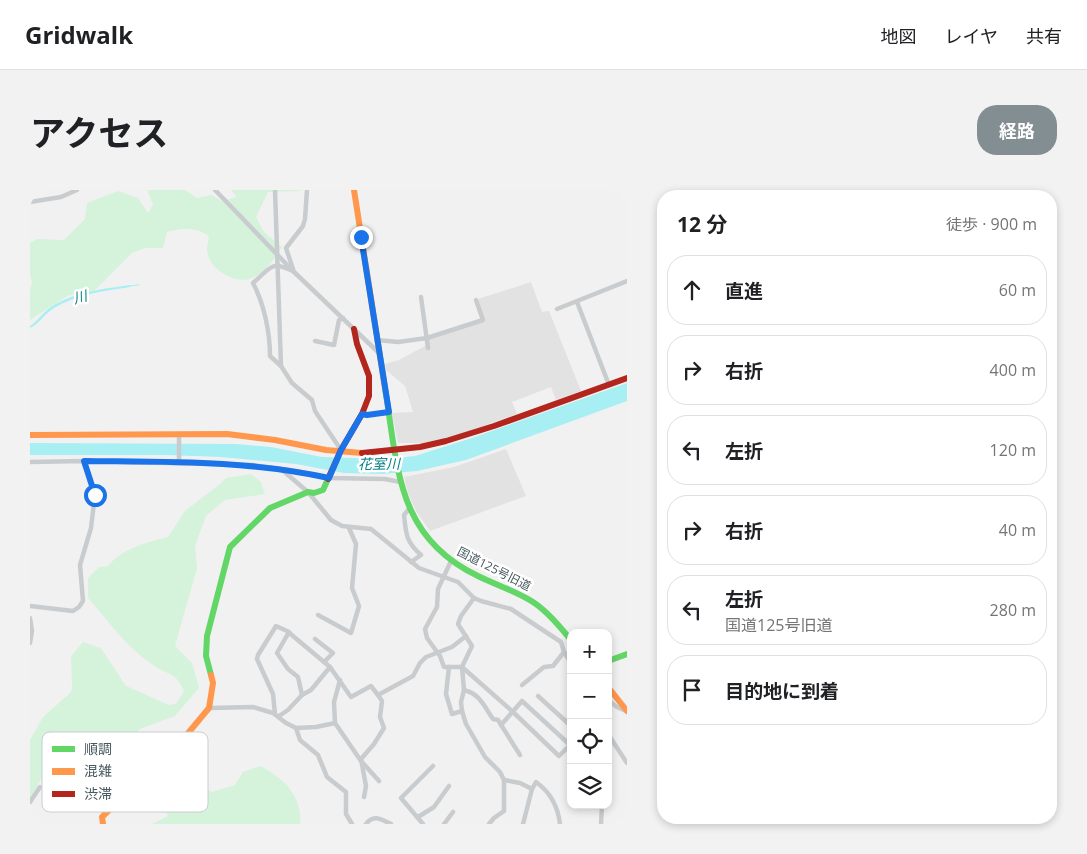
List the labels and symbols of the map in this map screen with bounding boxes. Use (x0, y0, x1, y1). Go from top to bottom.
route end (350, 226, 373, 249)
water label: 川 (71, 285, 91, 308)
water label: 花室川 (358, 454, 402, 473)
route start (84, 484, 107, 507)
street label: 国道125号旧道 (454, 543, 534, 594)
legend (42, 732, 208, 812)
text: 順調 (84, 739, 112, 758)
text: 混雑 (84, 761, 112, 780)
text: 渋滞 (84, 784, 112, 803)

